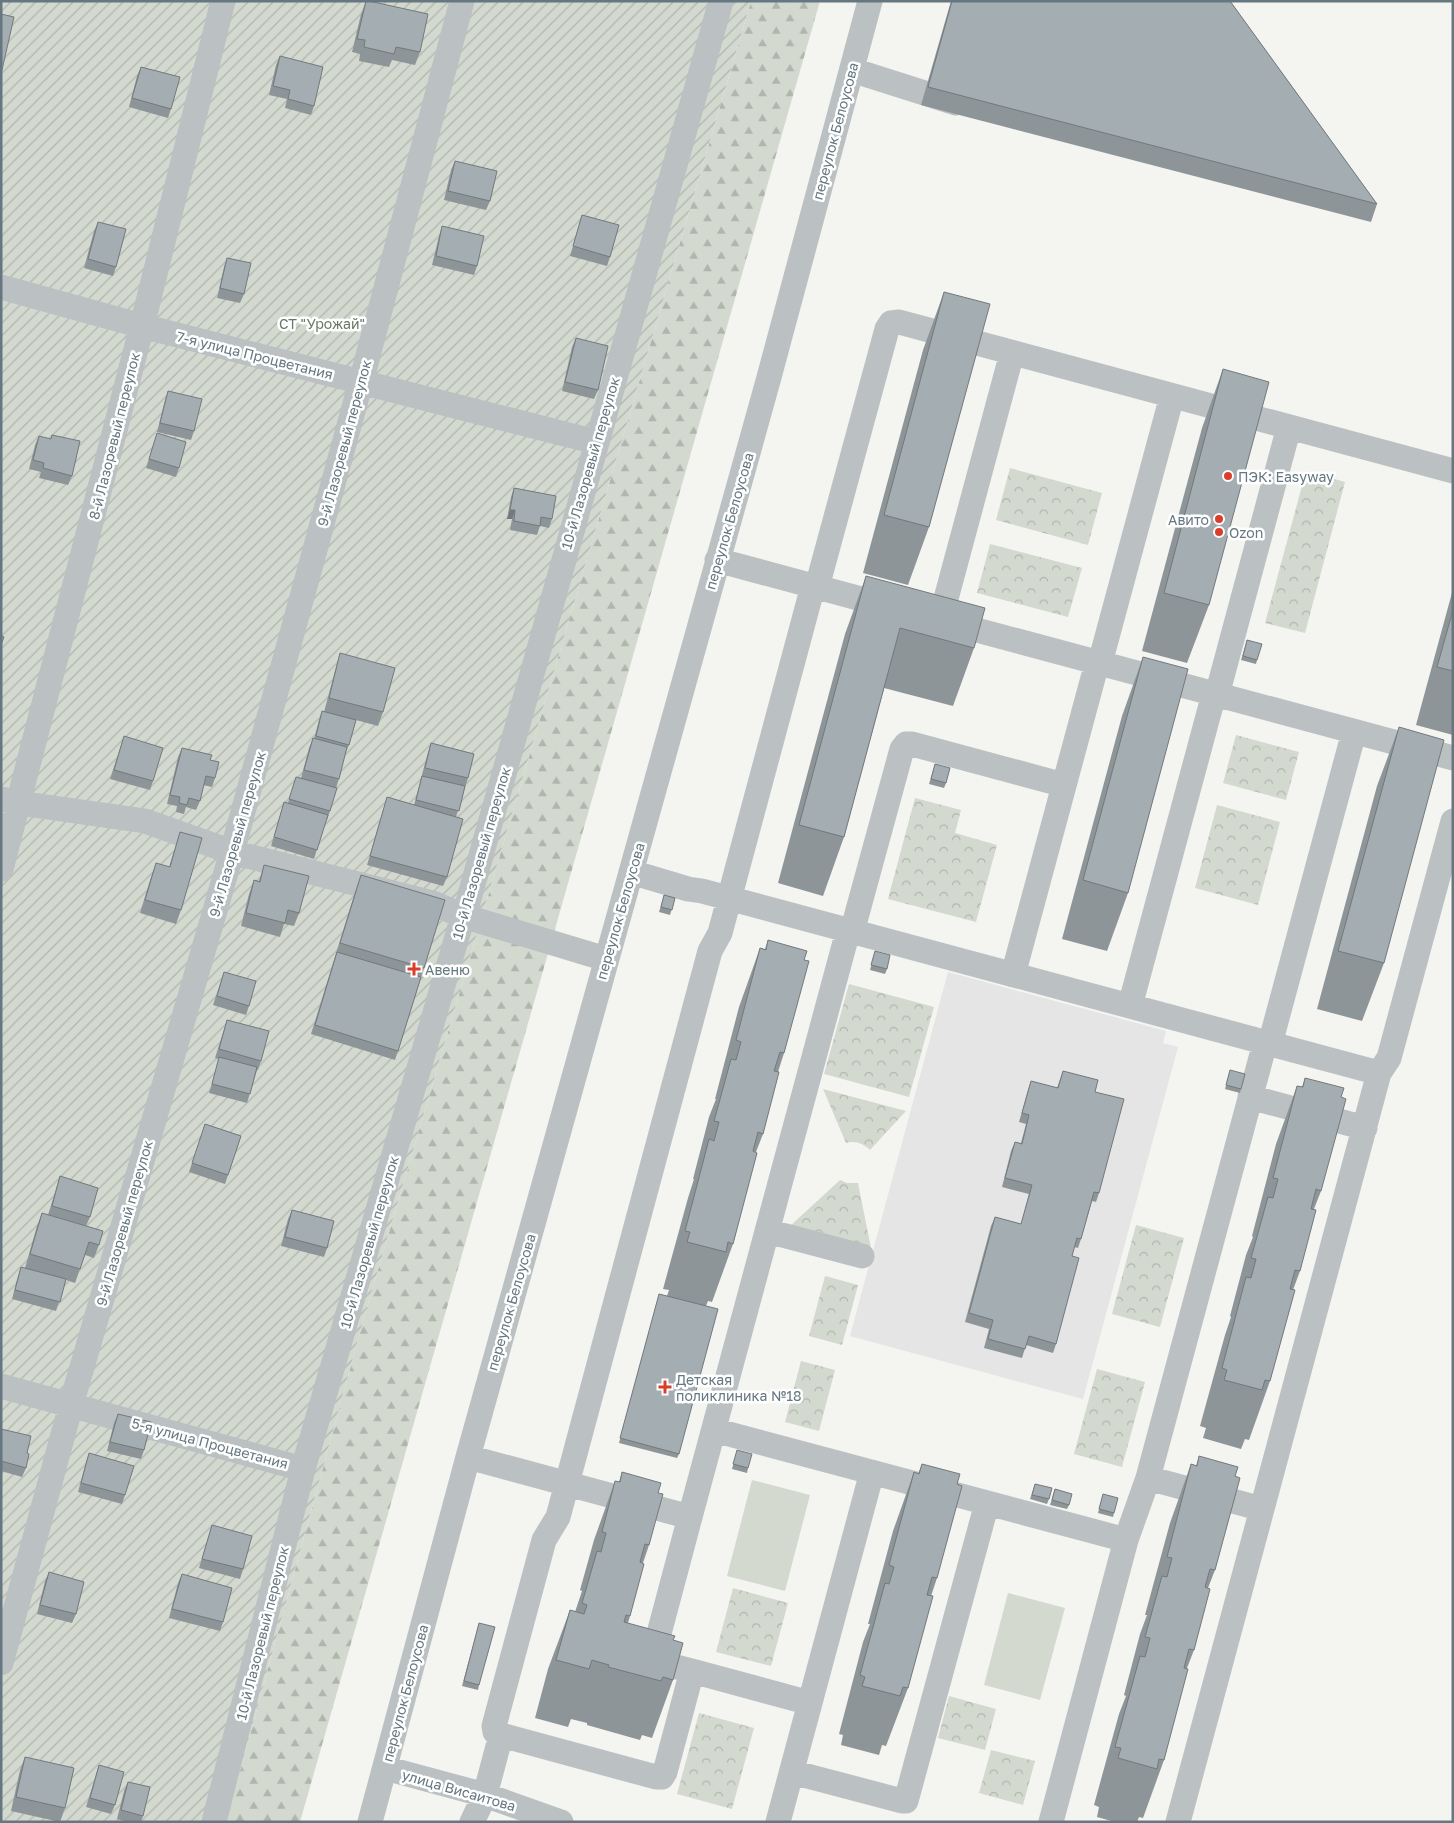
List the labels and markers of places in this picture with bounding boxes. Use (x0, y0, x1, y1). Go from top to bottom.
place label: ПЭК: Easyway (1238, 468, 1334, 485)
marker: ПЭК: Easyway (1222, 470, 1234, 482)
place label: Авито (1168, 511, 1209, 528)
marker: Авито (1213, 513, 1225, 525)
place label: Ozon (1229, 524, 1263, 541)
marker: Ozon (1213, 526, 1225, 538)
place label: Авеню (425, 961, 470, 978)
marker: Авеню (407, 962, 421, 976)
place label: Детская поликлиника №18 (676, 1371, 802, 1404)
marker: Детская поликлиника №18 (658, 1380, 672, 1394)

